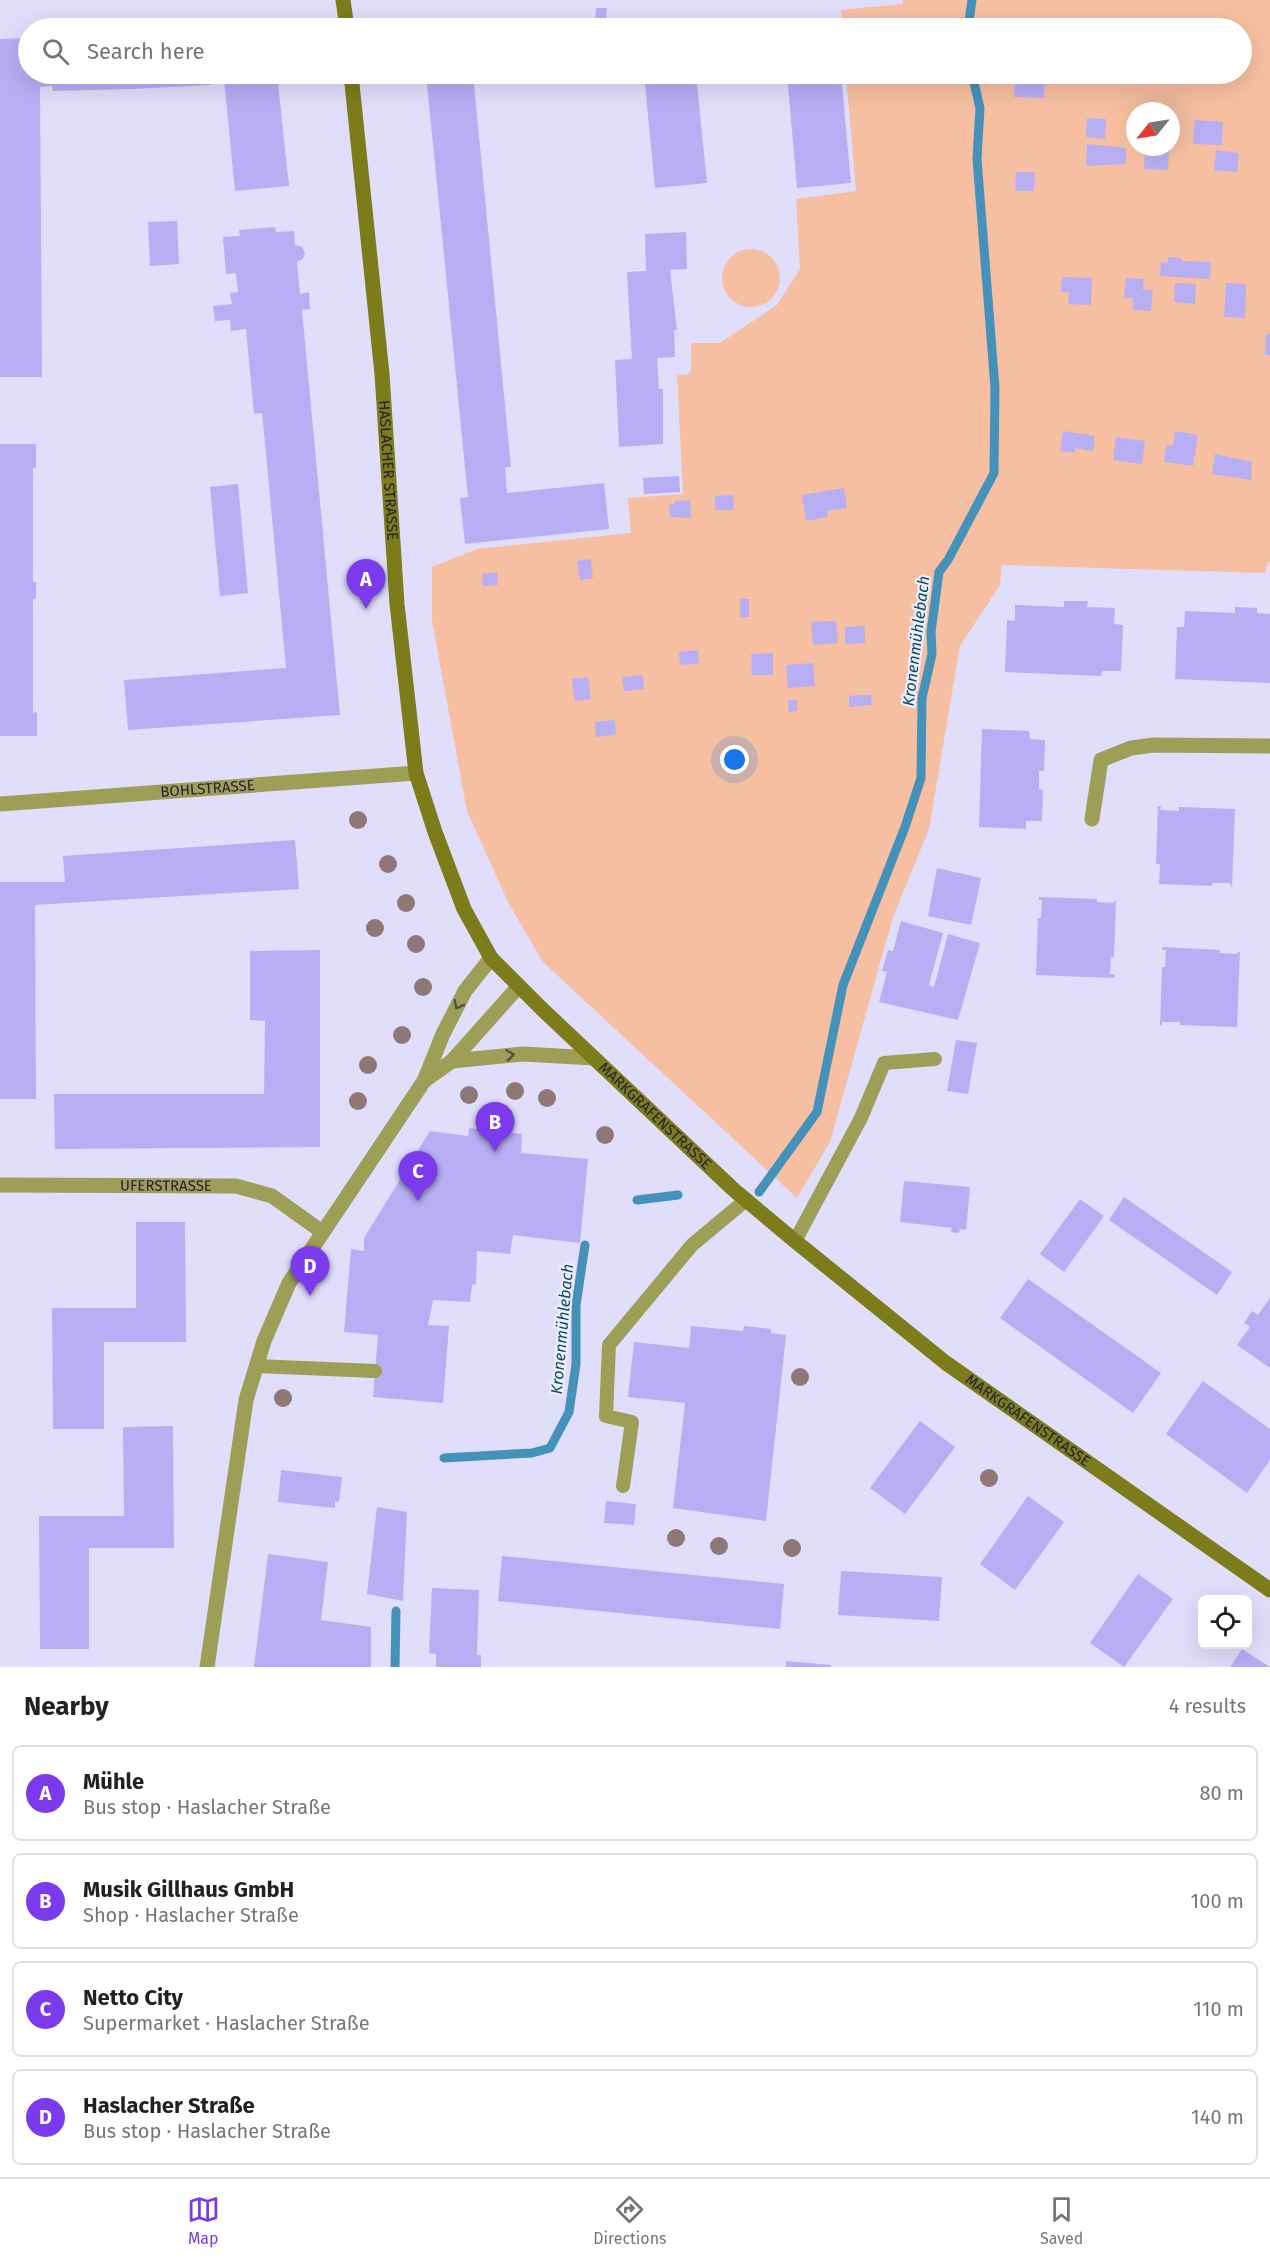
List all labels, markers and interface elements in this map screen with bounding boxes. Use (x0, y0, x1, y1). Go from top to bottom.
search box (18, 18, 1252, 84)
icon: search (39, 35, 72, 68)
text: Search here (87, 38, 205, 65)
north arrow (1126, 102, 1180, 156)
street label: HASLACHER STRASSE (375, 400, 402, 541)
pin: A (346, 560, 386, 609)
water label: Kronenmühlebach (899, 575, 933, 707)
your location (720, 745, 749, 774)
street label: BOHLSTRASSE (160, 776, 255, 801)
one-way arrow (454, 999, 465, 1010)
one-way arrow (505, 1049, 514, 1062)
street label: MARKGRAFENSTRASSE (595, 1058, 715, 1173)
pin: B (476, 1102, 514, 1152)
pin: C (398, 1152, 438, 1201)
street label: UFERSTRASSE (120, 1177, 212, 1195)
pin: D (290, 1246, 330, 1296)
water label: Kronenmühlebach (547, 1263, 577, 1395)
street label: MARKGRAFENSTRASSE (962, 1370, 1094, 1470)
map controls (1198, 1595, 1252, 1649)
button: locate (1198, 1595, 1252, 1649)
text: Nearby (24, 1691, 109, 1722)
text: 4 results (1169, 1694, 1246, 1718)
text: Mühle (83, 1768, 144, 1795)
text: A (40, 1781, 51, 1805)
text: 80 m (1199, 1781, 1244, 1805)
text: Bus stop · Haslacher Straße (83, 1795, 331, 1819)
text: Musik Gillhaus GmbH (83, 1876, 294, 1903)
text: B (39, 1889, 52, 1913)
text: 100 m (1191, 1889, 1244, 1913)
text: Shop · Haslacher Straße (83, 1903, 299, 1927)
text: Netto City (83, 1984, 183, 2011)
text: C (40, 1997, 51, 2021)
text: 110 m (1193, 1997, 1244, 2021)
text: Supermarket · Haslacher Straße (83, 2011, 370, 2035)
text: Haslacher Straße (83, 2092, 255, 2119)
text: D (39, 2105, 52, 2129)
text: 140 m (1191, 2105, 1244, 2129)
text: Bus stop · Haslacher Straße (83, 2119, 331, 2143)
tab: Map (187, 2193, 220, 2248)
tab: Directions (593, 2193, 667, 2248)
tab: Saved (1040, 2193, 1083, 2248)

